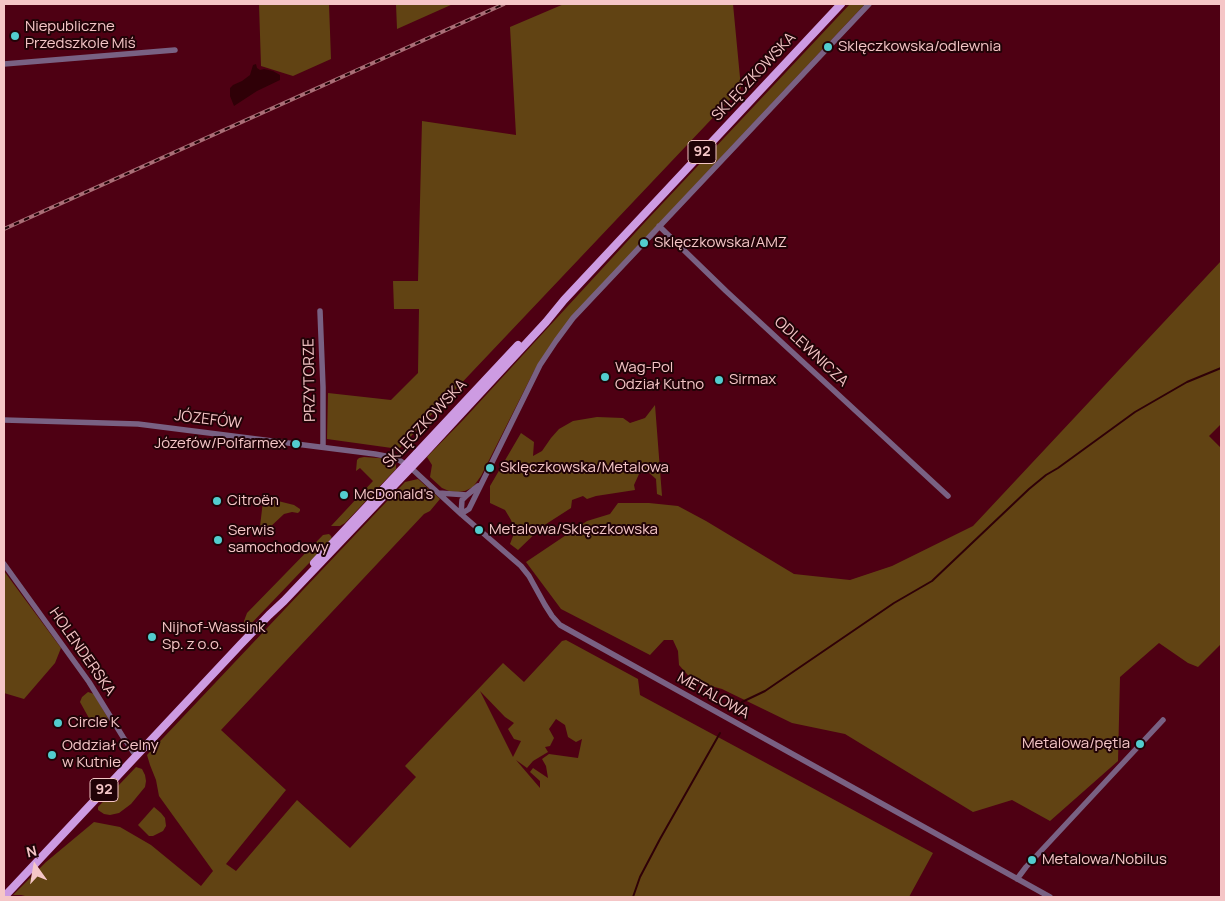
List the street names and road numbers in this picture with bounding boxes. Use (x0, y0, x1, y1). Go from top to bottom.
street label: SKLĘCZKOWSKA (708, 29, 800, 125)
road number: 92 (688, 140, 716, 163)
street label: ODLEWNICZA (770, 313, 852, 391)
street label: PRZYTORZE (300, 338, 320, 422)
street label: SKLĘCZKOWSKA (379, 376, 471, 472)
street label: JÓZEFÓW (173, 407, 243, 433)
street label: HOLENDERSKA (45, 605, 119, 699)
street label: METALOWA (674, 669, 752, 723)
road number: 92 (90, 778, 118, 802)

